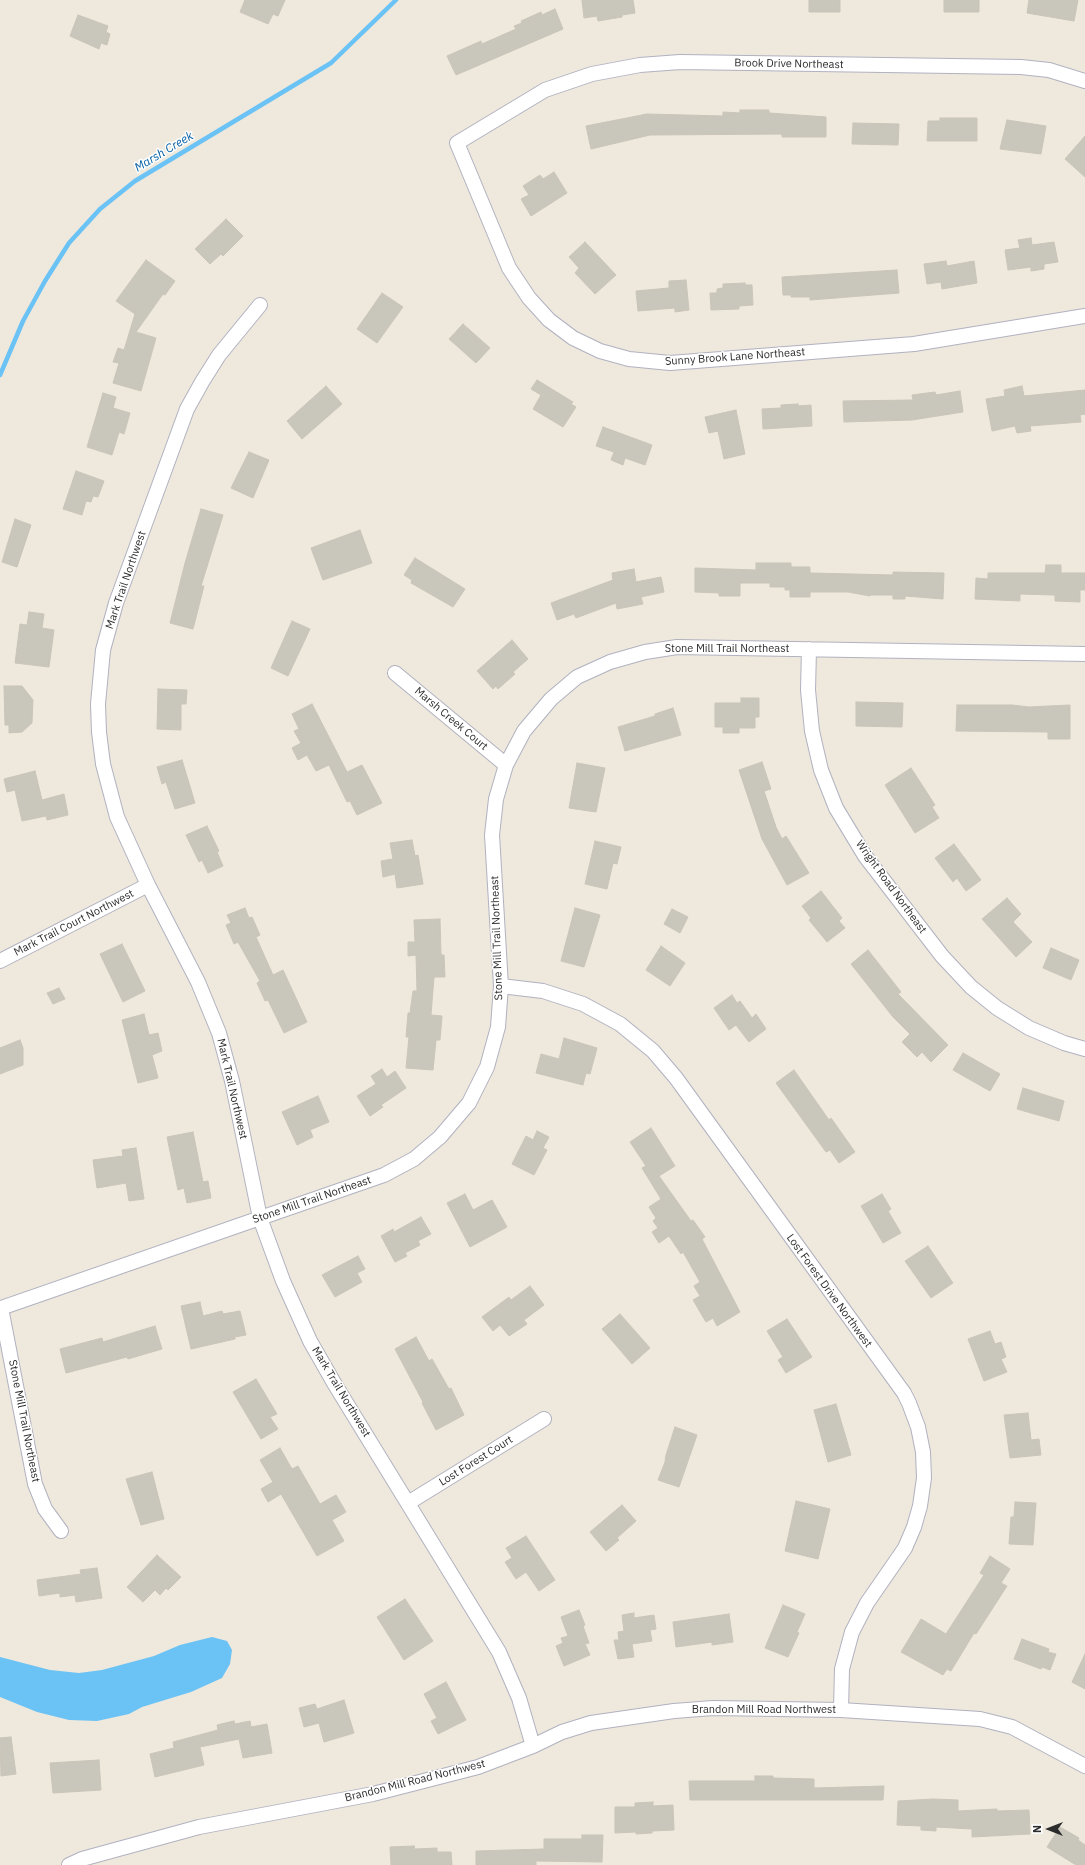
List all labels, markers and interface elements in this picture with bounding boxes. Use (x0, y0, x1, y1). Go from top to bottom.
street label: Brook Drive Northeast (734, 56, 844, 72)
water label: Marsh Creek (132, 129, 196, 175)
street label: Sunny Brook Lane Northeast (664, 346, 806, 368)
street label: Mark Trail Northwest (103, 529, 149, 631)
street label: Stone Mill Trail Northeast (665, 642, 789, 656)
street label: Marsh Creek Court (412, 685, 490, 753)
street label: Wright Road Northeast (853, 838, 929, 936)
street label: Stone Mill Trail Northeast (488, 875, 506, 1001)
street label: Mark Trail Court Northwest (12, 887, 136, 959)
street label: Mark Trail Northwest (214, 1037, 250, 1141)
street label: Stone Mill Trail Northeast (251, 1173, 373, 1227)
street label: Lost Forest Drive Northwest (783, 1232, 875, 1350)
street label: Mark Trail Northwest (309, 1345, 373, 1439)
street label: Stone Mill Trail Northeast (6, 1359, 42, 1483)
street label: Lost Forest Court (437, 1433, 515, 1489)
street label: Brandon Mill Road Northwest (692, 1703, 836, 1717)
street label: Brandon Mill Road Northwest (343, 1757, 487, 1805)
north arrow (1029, 1809, 1069, 1849)
text: N (1030, 1825, 1044, 1833)

